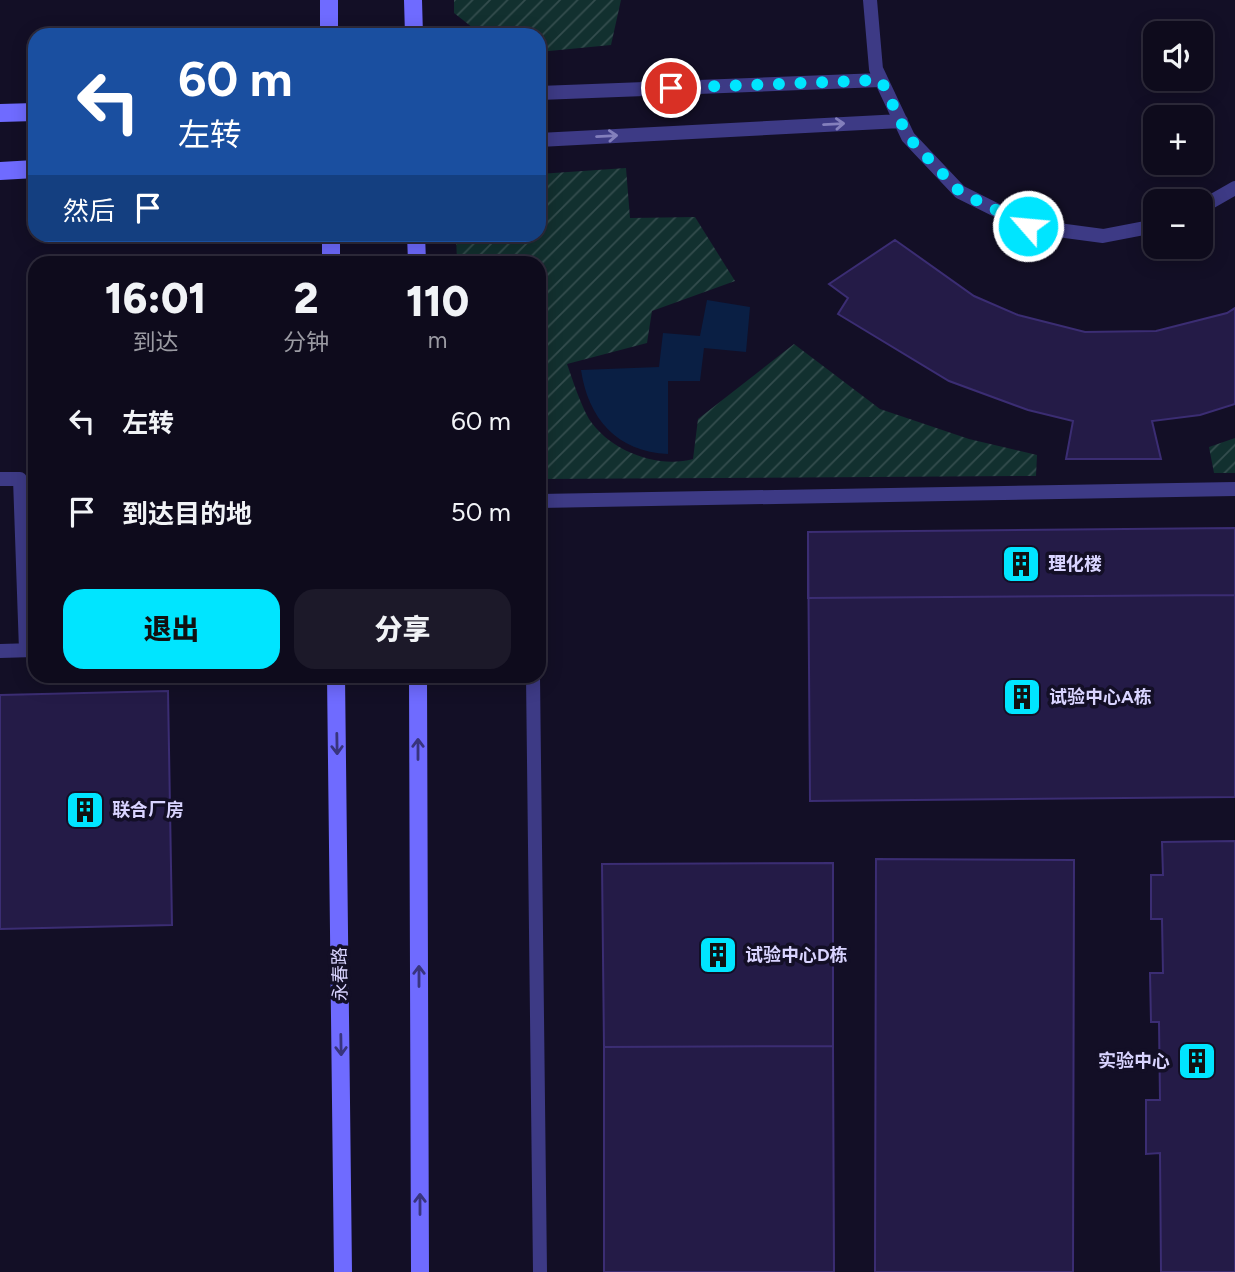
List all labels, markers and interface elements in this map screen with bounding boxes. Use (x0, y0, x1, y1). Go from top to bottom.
map controls (1143, 21, 1213, 259)
button: sound (1143, 21, 1213, 91)
text: 60 m (178, 49, 293, 108)
icon: left (63, 56, 154, 147)
pin (641, 58, 701, 118)
icon: arrive (652, 69, 690, 107)
button: + (1143, 105, 1213, 175)
text: 左转 (178, 116, 242, 154)
one-way arrow (823, 118, 846, 131)
one-way arrow (595, 129, 618, 142)
icon: arrive (129, 189, 167, 227)
position arrow (991, 189, 1065, 263)
button: − (1143, 189, 1213, 259)
text: 然后 (63, 195, 115, 227)
text: 16:01 (105, 273, 206, 324)
text: 2 (294, 273, 318, 324)
text: 110 (406, 276, 469, 327)
text: m (428, 326, 447, 354)
text: 到达 (133, 328, 179, 356)
text: 分钟 (283, 328, 329, 356)
icon: left (63, 402, 101, 440)
text: 60 m (451, 405, 511, 437)
text: 左转 (122, 407, 174, 439)
icon: arrive (63, 493, 101, 531)
text: 50 m (451, 496, 511, 528)
text: 到达目的地 (122, 498, 252, 530)
building icon: 理化楼 (1000, 543, 1042, 585)
place label: 理化楼 (1048, 553, 1102, 575)
button: 退出 (63, 589, 280, 669)
button: 分享 (294, 589, 511, 669)
building icon: 试验中心A栋 (1001, 676, 1043, 718)
place label: 试验中心A栋 (1049, 686, 1152, 708)
one-way arrow (330, 732, 344, 755)
one-way arrow (411, 738, 425, 761)
building icon: 联合厂房 (64, 789, 106, 831)
place label: 联合厂房 (112, 799, 184, 821)
building icon: 试验中心D栋 (697, 934, 739, 976)
place label: 试验中心D栋 (745, 944, 848, 966)
street label: 永春路 (329, 947, 351, 1001)
one-way arrow (412, 965, 426, 988)
one-way arrow (334, 1033, 347, 1056)
building icon: 实验中心 (1176, 1040, 1218, 1082)
place label: 实验中心 (1098, 1050, 1170, 1072)
one-way arrow (413, 1193, 427, 1216)

